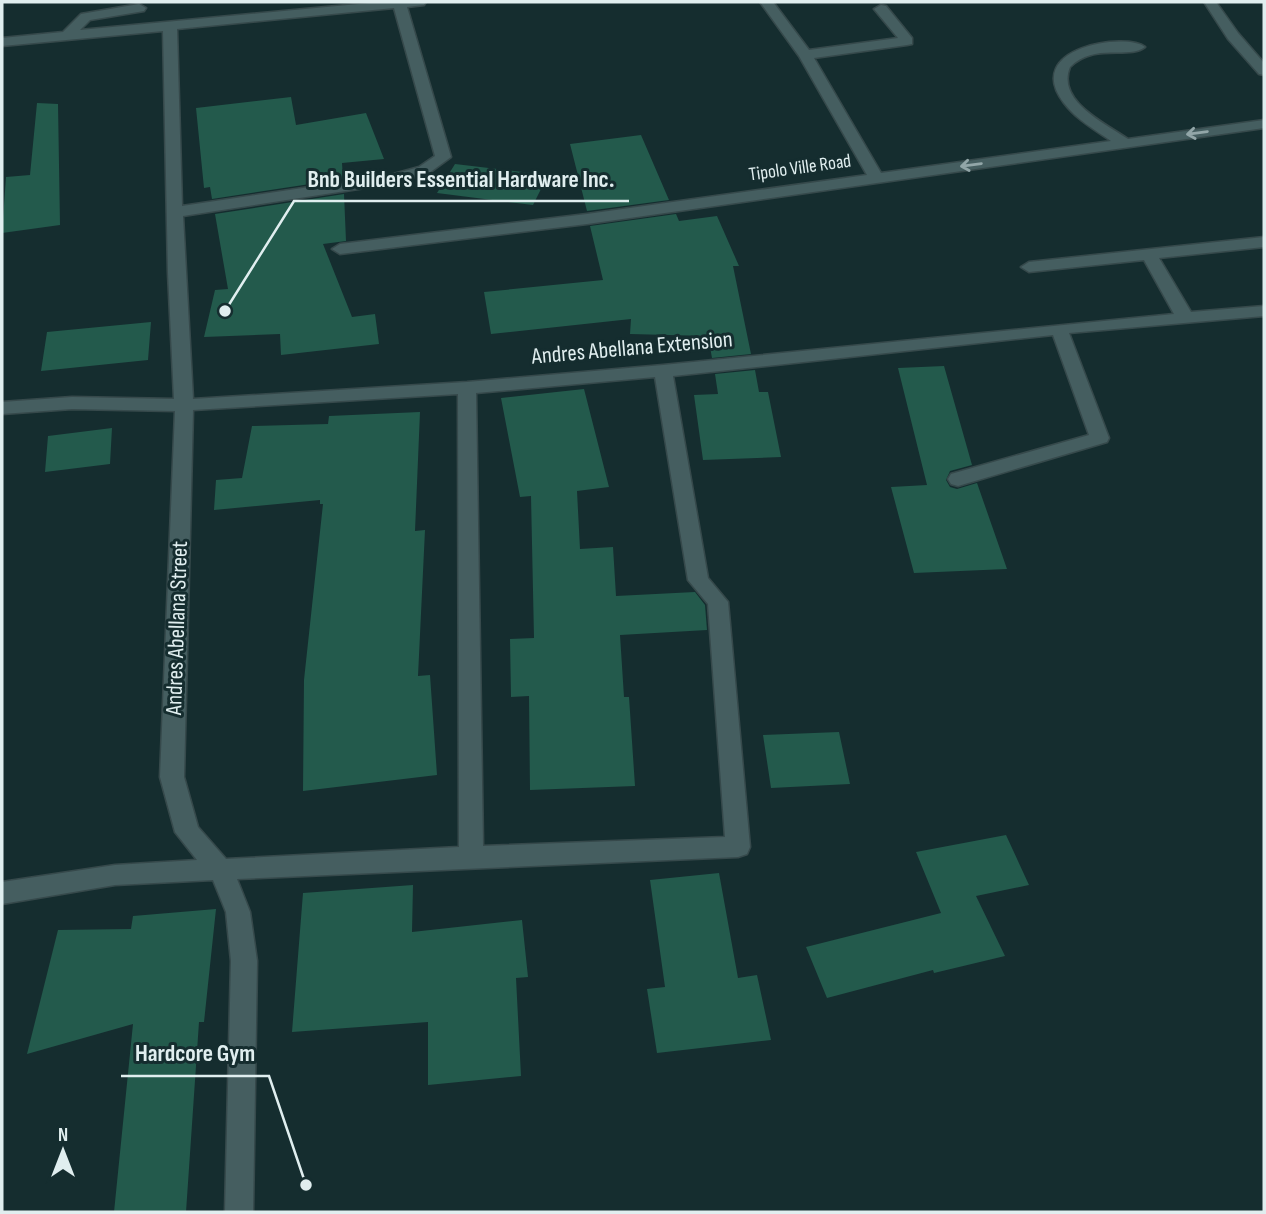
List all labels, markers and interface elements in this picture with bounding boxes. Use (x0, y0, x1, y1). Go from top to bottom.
one-way arrow (1186, 127, 1209, 140)
street label: Tipolo Ville Road (747, 149, 853, 187)
callout: Bnb Builders Essential Hardware Inc. (294, 156, 629, 201)
one-way arrow (961, 159, 983, 172)
text: Bnb Builders Essential Hardware Inc. (307, 165, 615, 194)
street label: Andres Abellana Extension (529, 325, 734, 371)
street label: Andres Abellana Street (160, 540, 194, 717)
callout: Hardcore Gym (121, 1031, 269, 1076)
text: Hardcore Gym (135, 1039, 255, 1068)
north arrow (28, 1116, 98, 1186)
text: N (58, 1124, 68, 1147)

